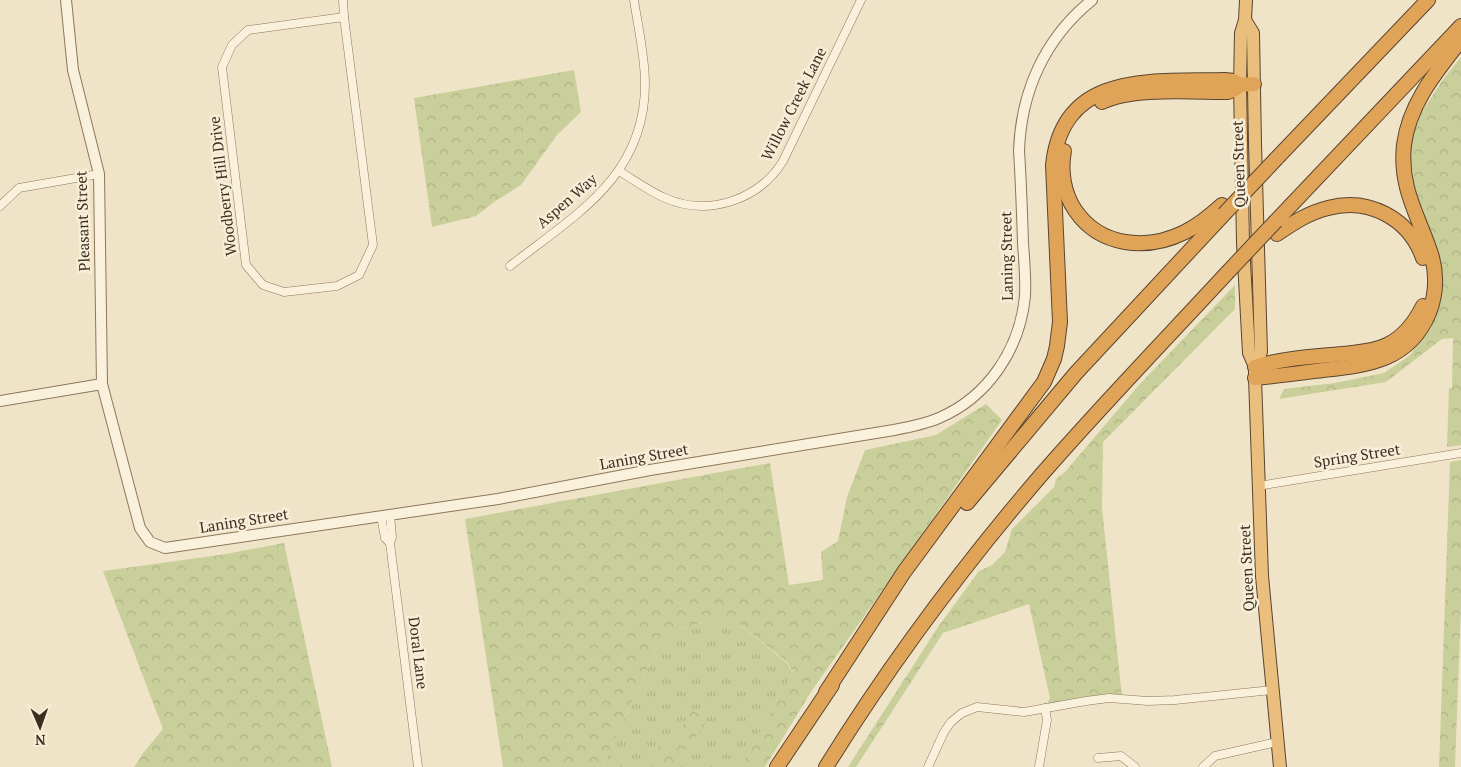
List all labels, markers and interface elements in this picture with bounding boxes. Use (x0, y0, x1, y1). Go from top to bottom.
street label: Willow Creek Lane (756, 44, 830, 164)
street label: Woodberry Hill Drive (204, 115, 240, 257)
street label: Queen Street (1226, 120, 1250, 208)
street label: Aspen Way (532, 168, 601, 232)
street label: Pleasant Street (70, 170, 94, 272)
street label: Laning Street (995, 211, 1017, 301)
street label: Laning Street (598, 438, 690, 474)
street label: Spring Street (1312, 438, 1402, 472)
street label: Laning Street (198, 503, 290, 537)
street label: Queen Street (1234, 523, 1258, 612)
street label: Doral Lane (405, 616, 433, 690)
north arrow (15, 702, 65, 752)
text: N (34, 731, 46, 750)

